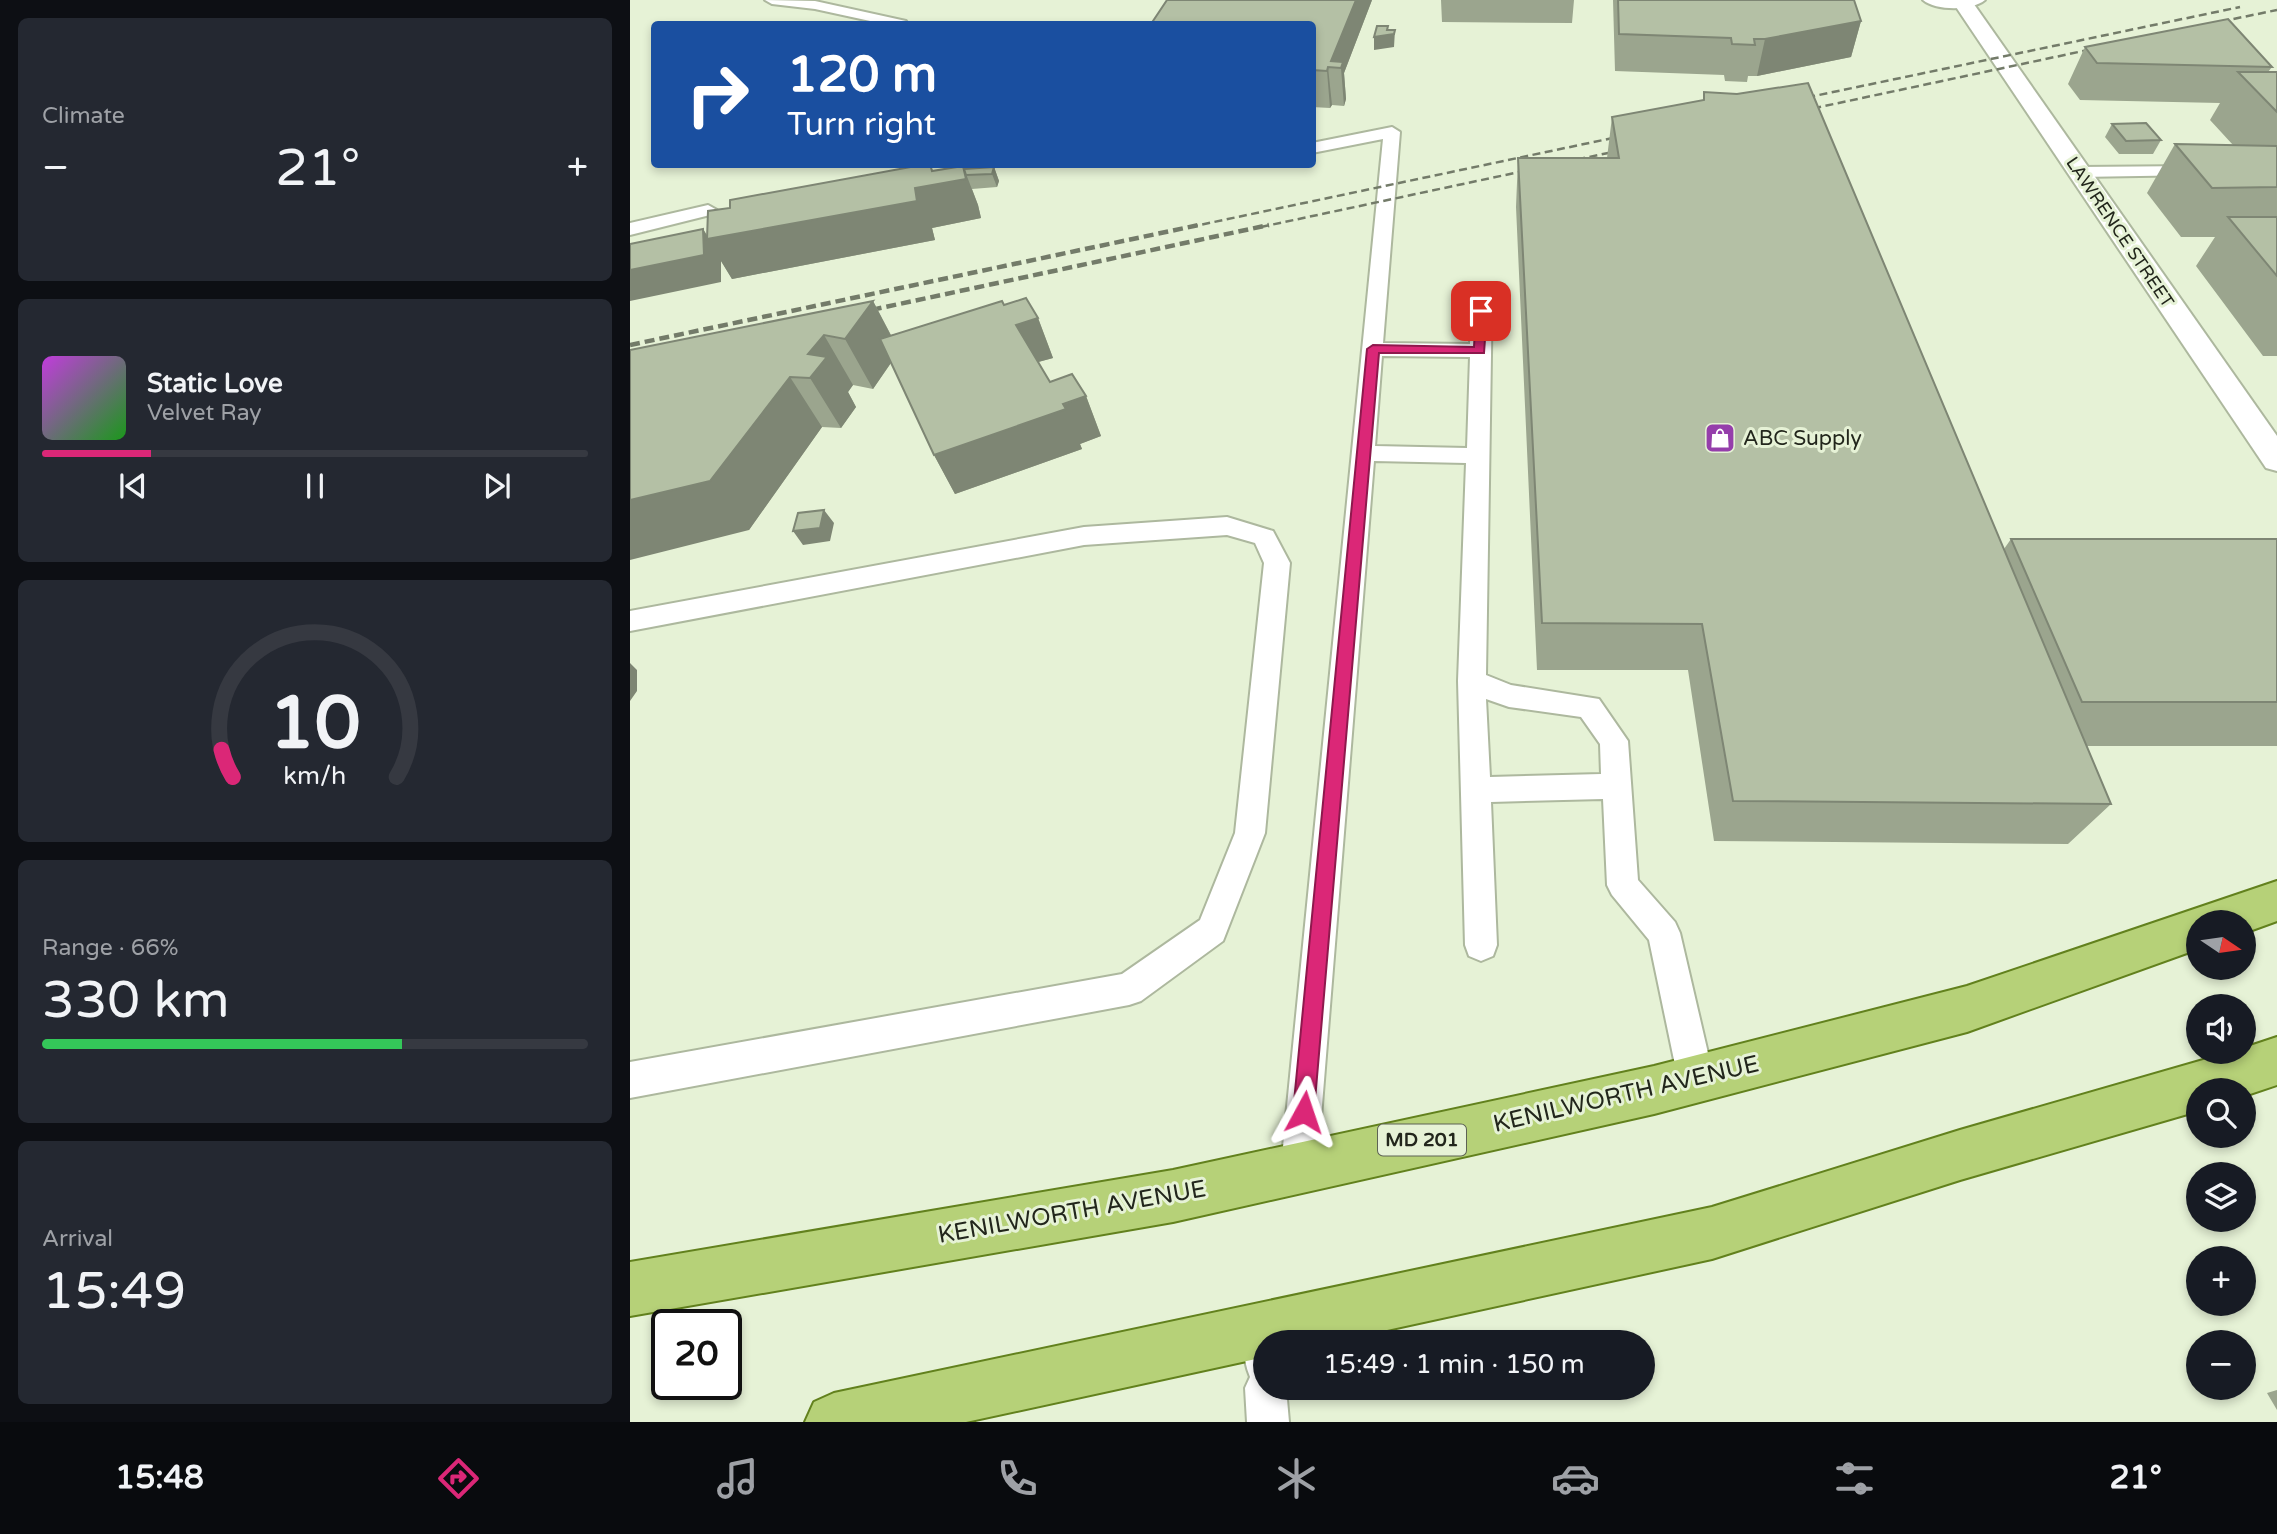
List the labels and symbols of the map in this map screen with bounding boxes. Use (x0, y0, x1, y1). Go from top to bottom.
street label: LAWRENCE STREET (2061, 152, 2179, 312)
pin (1451, 281, 1511, 341)
shop icon: ABC Supply (1703, 421, 1737, 455)
place label: ABC Supply (1743, 426, 1862, 451)
north arrow (2186, 910, 2256, 980)
street label: KENILWORTH AVENUE (1490, 1049, 1762, 1139)
position arrow (1267, 1075, 1341, 1149)
road number: MD 201 (1378, 1124, 1466, 1156)
street label: KENILWORTH AVENUE (936, 1174, 1208, 1250)
speed limit sign: 20 (651, 1309, 742, 1400)

